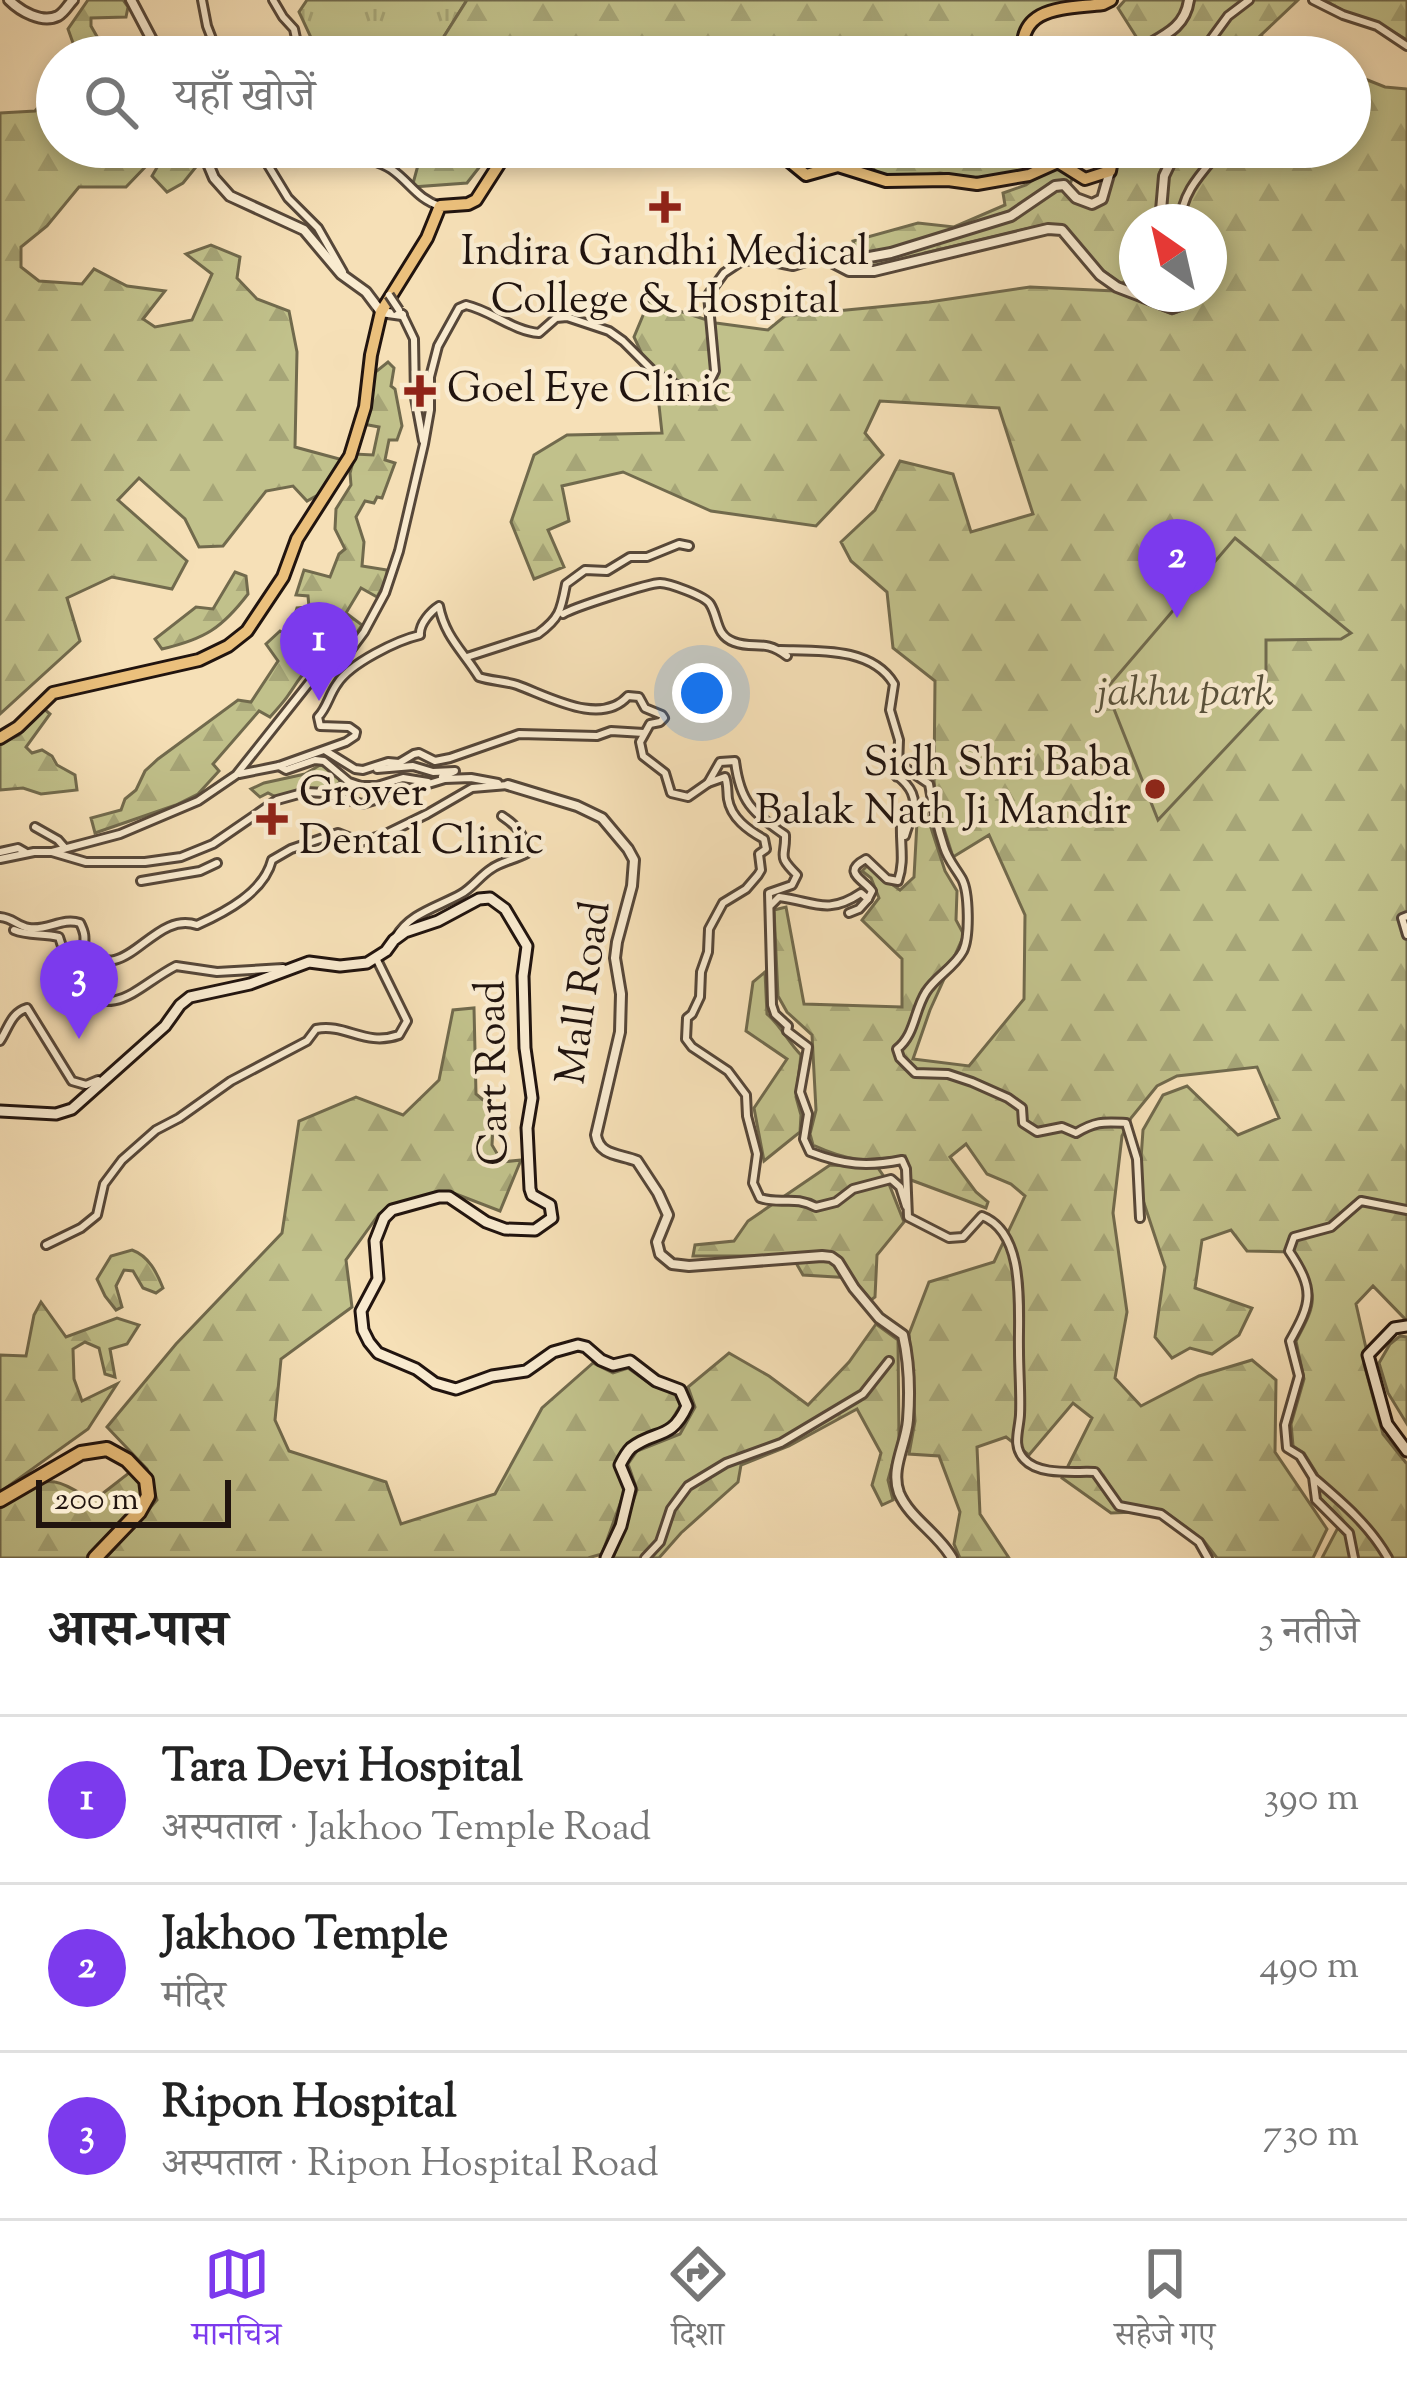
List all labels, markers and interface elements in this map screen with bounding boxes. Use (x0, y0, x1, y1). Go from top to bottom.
search box (36, 36, 1371, 168)
text: यहाँ खोजें (174, 67, 315, 132)
icon: search (78, 69, 144, 135)
marker: Indira Gandhi Medical College & Hospital (649, 191, 681, 223)
north arrow (1119, 204, 1227, 312)
place label: Indira Gandhi Medical College & Hospital (461, 224, 869, 332)
place label: Goel Eye Clinic (447, 361, 731, 421)
marker: Goel Eye Clinic (404, 375, 436, 407)
pin: 2 (1138, 519, 1216, 618)
pin: 1 (280, 602, 358, 701)
your location (672, 663, 732, 723)
park label: jakhu park (1094, 665, 1274, 725)
place label: Sidh Shri Baba Balak Nath Ji Mandir (755, 735, 1131, 843)
place label: Grover Dental Clinic (299, 765, 544, 873)
marker: Sidh Shri Baba Balak Nath Ji Mandir (1142, 776, 1168, 802)
marker: Grover Dental Clinic (256, 803, 288, 835)
street label: Mall Road (543, 897, 629, 1089)
pin: 3 (40, 940, 118, 1039)
street label: Cart Road (463, 980, 527, 1166)
scale bar (36, 1474, 231, 1527)
text: 200 m (54, 1477, 139, 1525)
text: आस-पास (48, 1596, 228, 1669)
text: 3 नतीजे (1258, 1606, 1359, 1662)
text: Tara Devi Hospital (162, 1737, 523, 1802)
text: 1 (80, 1772, 94, 1828)
text: 390 m (1263, 1772, 1359, 1828)
text: अस्पताल · Jakhoo Temple Road (162, 1802, 651, 1858)
text: Jakhoo Temple (162, 1905, 448, 1970)
text: 2 (78, 1940, 96, 1996)
text: 490 m (1260, 1940, 1359, 1996)
text: मंदिर (162, 1970, 226, 2026)
text: Ripon Hospital (162, 2073, 457, 2138)
text: 3 (79, 2108, 95, 2164)
text: 730 m (1263, 2108, 1359, 2164)
text: अस्पताल · Ripon Hospital Road (162, 2138, 659, 2194)
tab: मानचित्र (192, 2241, 281, 2366)
tab: दिशा (665, 2241, 731, 2366)
tab: सहेजे गए (1114, 2241, 1215, 2366)

